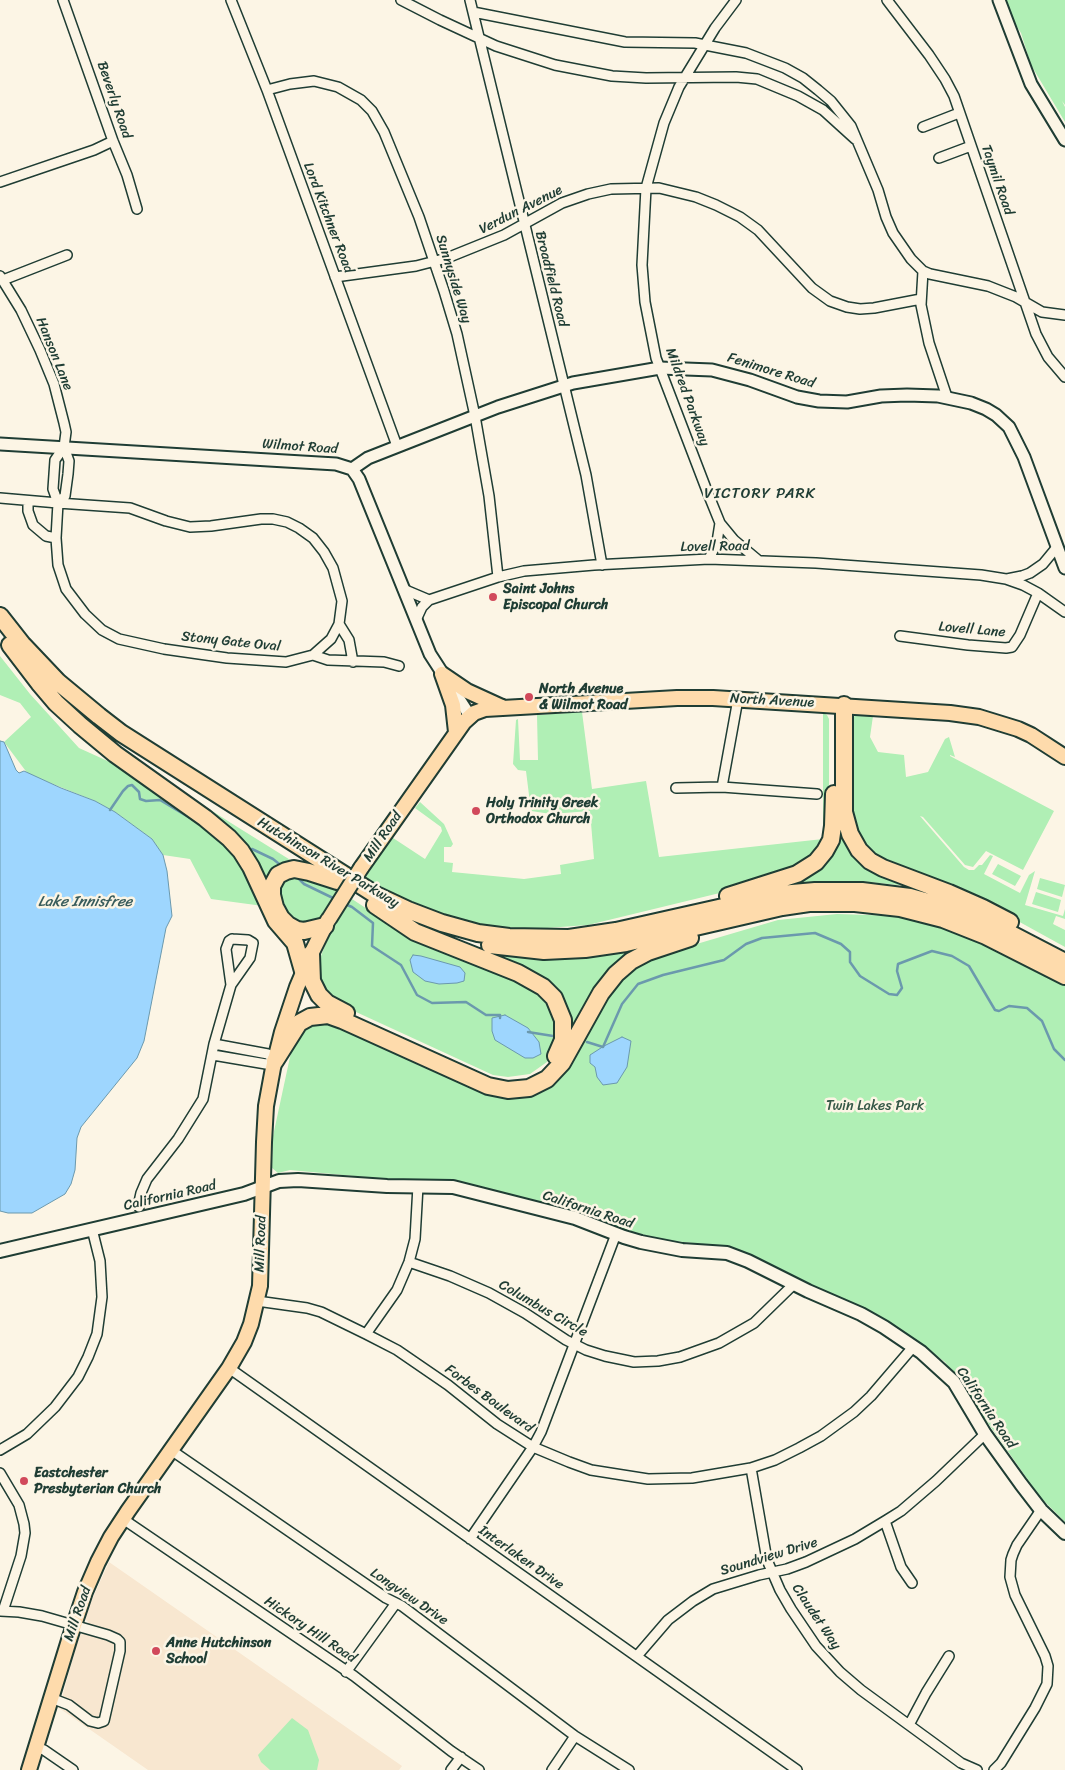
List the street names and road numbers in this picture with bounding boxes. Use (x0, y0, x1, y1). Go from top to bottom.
street label: Beverly Road (93, 59, 135, 141)
street label: Taymil Road (977, 143, 1017, 217)
street label: Lord Kitchner Road (299, 160, 357, 276)
street label: Verdun Avenue (477, 182, 565, 238)
street label: Broadfield Road (531, 229, 571, 329)
street label: Sunnyside Way (432, 233, 474, 325)
street label: Hanson Lane (32, 315, 76, 393)
street label: Mildred Parkway (661, 346, 713, 448)
street label: Fenimore Road (725, 350, 817, 392)
street label: Wilmot Road (262, 436, 338, 458)
street label: Lovell Road (680, 538, 750, 556)
street label: Lovell Lane (938, 619, 1006, 641)
street label: Stony Gate Oval (181, 628, 281, 656)
street label: North Avenue (729, 690, 815, 712)
street label: Mill Road (360, 809, 406, 865)
street label: Hutchinson River Parkway (254, 814, 402, 912)
street label: California Road (122, 1177, 218, 1215)
street label: California Road (540, 1187, 636, 1233)
street label: Mill Road (252, 1215, 270, 1273)
street label: Columbus Circle (496, 1277, 590, 1341)
street label: Forbes Boulevard (441, 1361, 537, 1437)
street label: California Road (953, 1364, 1019, 1452)
street label: Interlaken Drive (475, 1522, 567, 1594)
street label: Soundview Drive (718, 1534, 820, 1580)
street label: Longview Drive (367, 1565, 451, 1629)
street label: Claudet Way (788, 1581, 844, 1653)
street label: Mill Road (61, 1584, 95, 1644)
street label: Hickory Hill Road (261, 1593, 359, 1667)

